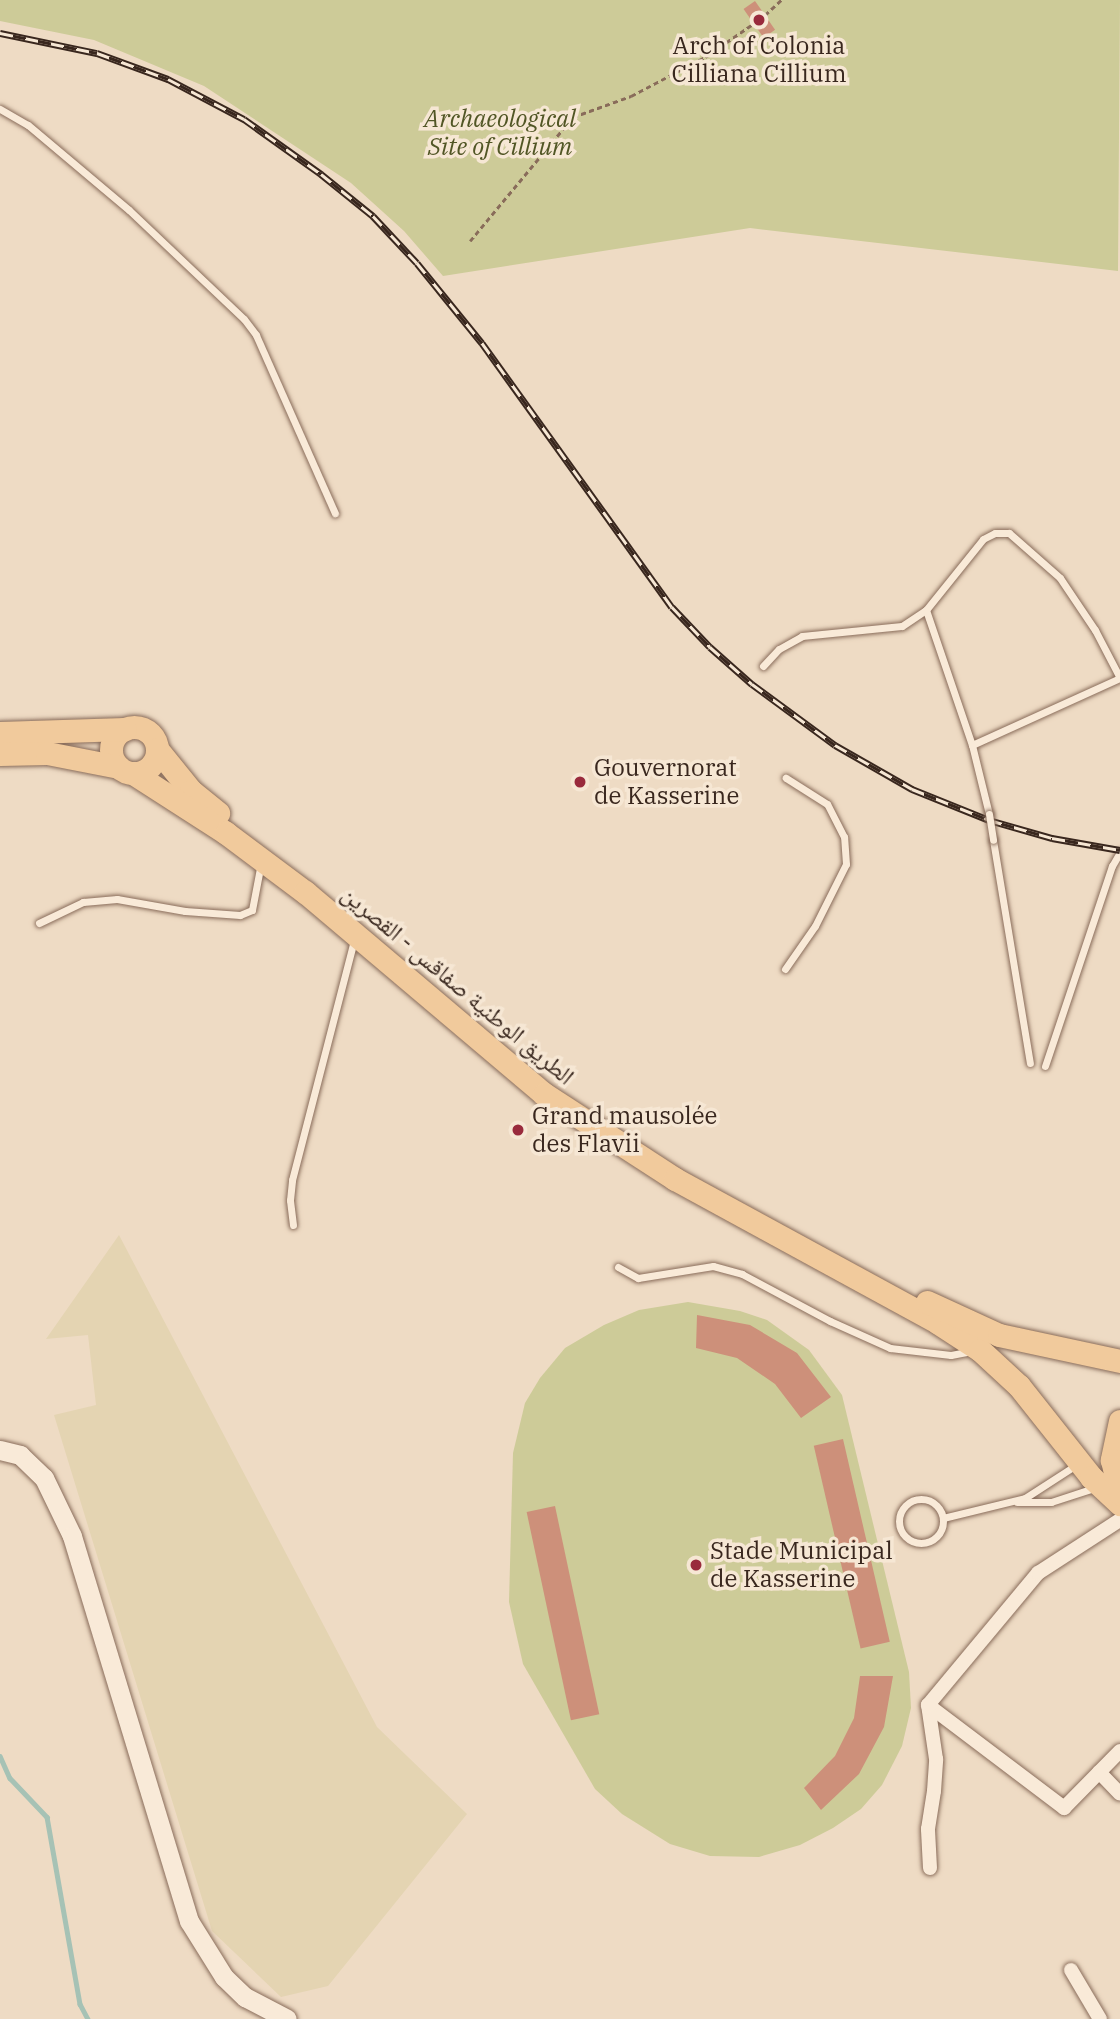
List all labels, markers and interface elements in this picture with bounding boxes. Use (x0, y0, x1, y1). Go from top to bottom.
marker: Arch of Colonia Cilliana Cillium (751, 12, 767, 28)
place label: Arch of Colonia Cilliana Cillium (671, 32, 847, 88)
park label: Archaeological Site of Cillium (424, 105, 576, 161)
place label: Gouvernorat de Kasserine (594, 754, 739, 810)
marker: Gouvernorat de Kasserine (572, 774, 588, 790)
street label: الطريق الوطنية صفاقس - القصرين (336, 879, 580, 1091)
place label: Grand mausolée des Flavii (532, 1102, 717, 1158)
marker: Grand mausolée des Flavii (510, 1122, 526, 1138)
place label: Stade Municipal de Kasserine (710, 1537, 893, 1593)
marker: Stade Municipal de Kasserine (688, 1557, 704, 1573)

